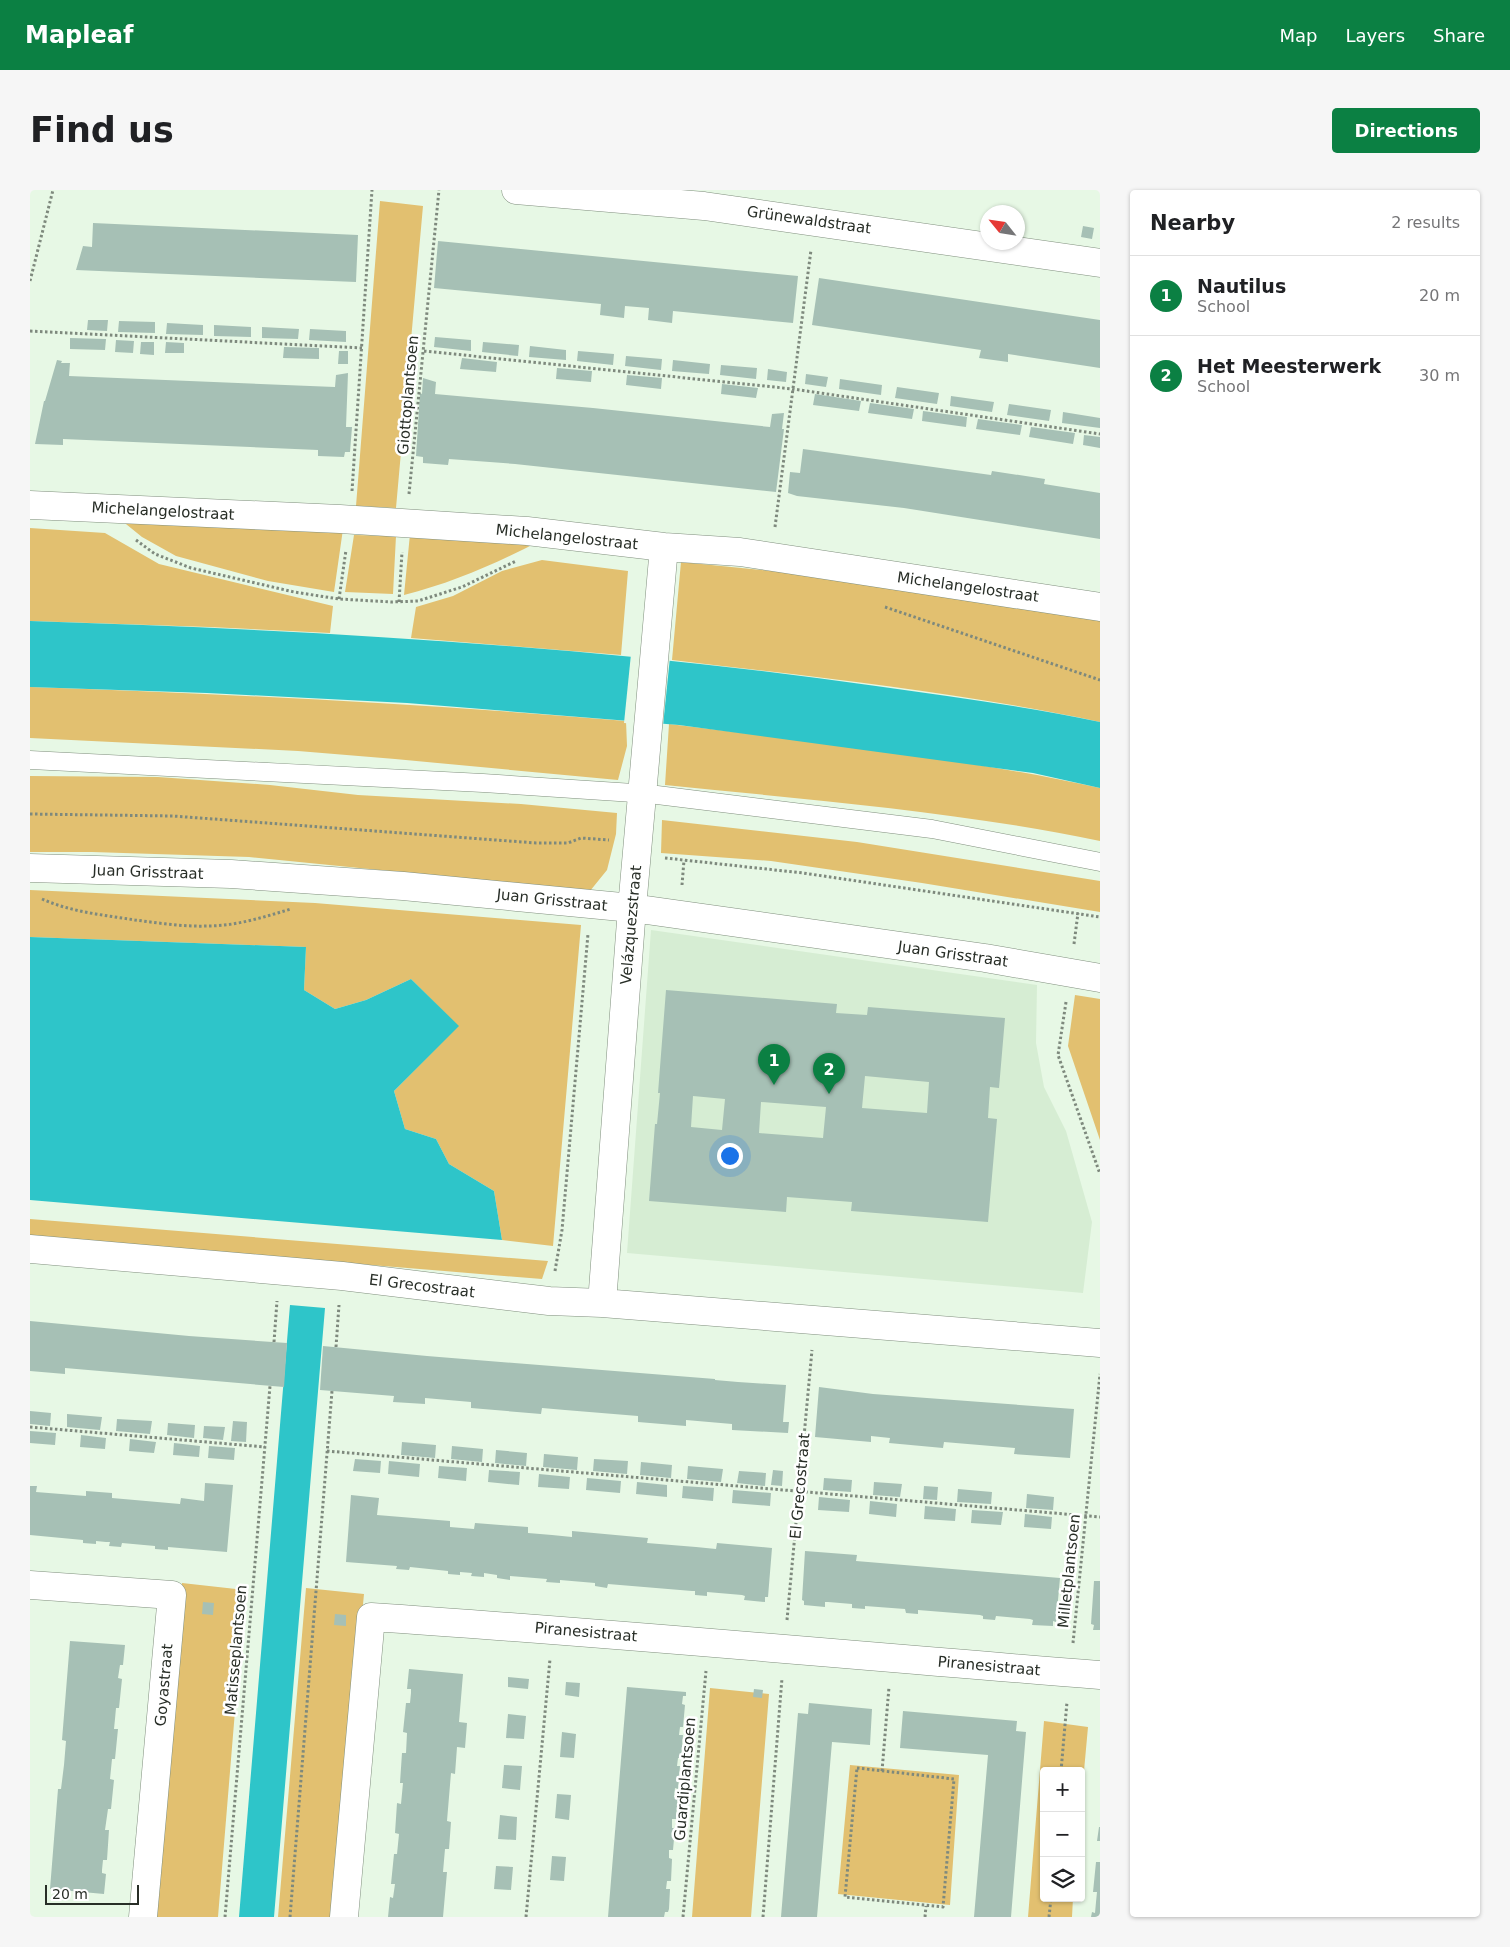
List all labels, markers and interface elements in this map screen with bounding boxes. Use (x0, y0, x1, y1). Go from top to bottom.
text: Mapleaf (25, 21, 133, 49)
text: Map (1279, 25, 1317, 46)
text: Layers (1345, 25, 1405, 46)
text: Share (1433, 25, 1485, 46)
button: Directions (1332, 108, 1480, 153)
text: Find us (30, 110, 174, 150)
street label: Grünewaldstraat (746, 202, 872, 238)
north arrow (980, 205, 1025, 250)
text: Nearby (1150, 211, 1235, 235)
text: 2 results (1391, 213, 1460, 232)
text: Nautilus (1197, 275, 1286, 297)
text: 1 (1160, 286, 1172, 305)
text: 20 m (1419, 286, 1460, 305)
text: School (1197, 297, 1250, 316)
street label: Giottoplantsoen (394, 334, 422, 456)
text: Het Meesterwerk (1197, 355, 1381, 377)
text: 2 (1160, 366, 1172, 385)
text: 30 m (1419, 366, 1460, 385)
text: School (1197, 377, 1250, 396)
street label: Michelangelostraat (91, 498, 235, 524)
street label: Michelangelostraat (495, 521, 639, 553)
street label: Michelangelostraat (896, 568, 1040, 606)
street label: Juan Grisstraat (91, 861, 204, 883)
street label: Velázquezstraat (617, 864, 645, 985)
street label: Juan Grisstraat (495, 885, 608, 915)
street label: Juan Grisstraat (896, 937, 1009, 971)
pin: 1 (758, 1044, 790, 1085)
pin: 2 (813, 1053, 845, 1094)
your location (717, 1143, 743, 1169)
street label: El Grecostraat (368, 1271, 476, 1301)
street label: El Grecostraat (786, 1432, 814, 1540)
street label: Milletplantsoen (1054, 1513, 1084, 1629)
street label: Matisseplantsoen (221, 1584, 251, 1716)
street label: Piranesistraat (534, 1619, 638, 1645)
street label: Goyastraat (151, 1643, 177, 1727)
street label: Piranesistraat (937, 1653, 1041, 1679)
street label: Guardiplantsoen (671, 1716, 699, 1842)
map controls (1040, 1767, 1085, 1902)
button: + (1040, 1767, 1085, 1812)
button: − (1040, 1812, 1085, 1857)
button: layers (1040, 1857, 1085, 1902)
scale bar (45, 1882, 139, 1905)
text: 20 m (52, 1886, 88, 1902)

